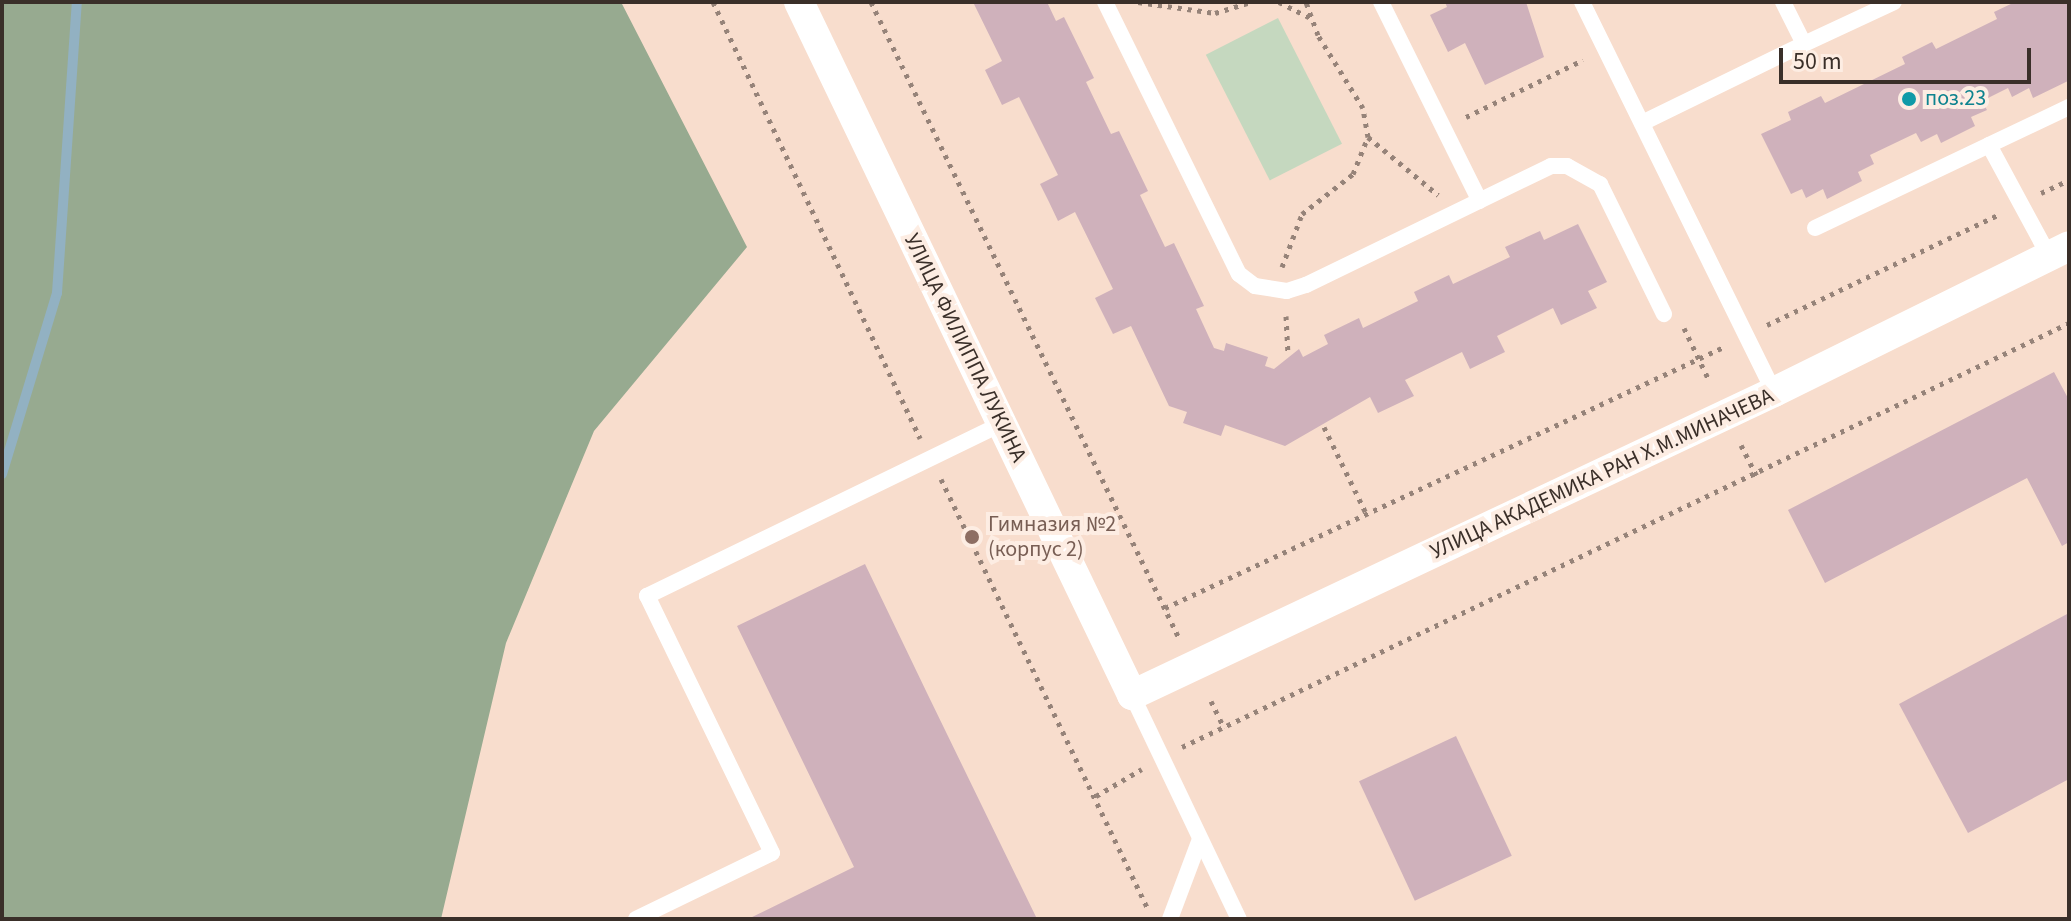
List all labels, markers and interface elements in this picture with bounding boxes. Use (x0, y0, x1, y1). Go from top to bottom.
scale bar (1783, 32, 2035, 82)
text: 50 m (1793, 44, 1842, 79)
place label: поз.23 (1925, 86, 1986, 112)
marker: поз.23 (1900, 90, 1918, 108)
street label: УЛИЦА ФИЛИППА ЛУКИНА (898, 229, 1032, 467)
street label: УЛИЦА АКАДЕМИКА РАН Х.М.МИНАЧЕВА (1426, 383, 1778, 565)
place label: Гимназия №2 (корпус 2) (988, 511, 1116, 562)
marker: Гимназия №2 (корпус 2) (963, 528, 981, 546)

